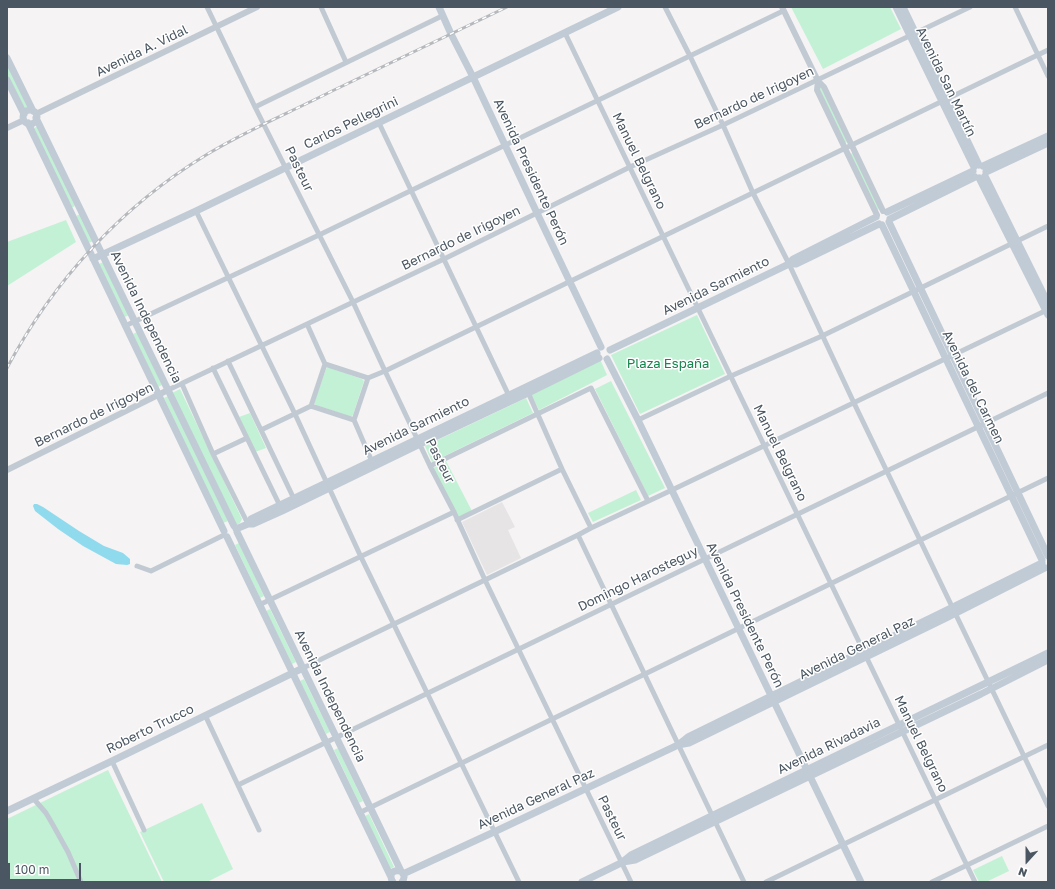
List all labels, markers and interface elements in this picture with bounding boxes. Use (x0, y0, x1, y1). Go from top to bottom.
street label: Avenida A. Vidal (94, 22, 190, 80)
street label: Avenida San Martín (913, 25, 979, 139)
street label: Bernardo de Irigoyen (692, 63, 816, 133)
street label: Carlos Pellegrini (301, 93, 401, 153)
street label: Avenida Presidente Perón (490, 96, 572, 248)
street label: Manuel Belgrano (609, 110, 669, 212)
street label: Pasteur (281, 144, 317, 194)
street label: Bernardo de Irigoyen (399, 202, 523, 274)
street label: Avenida Independencia (107, 248, 185, 386)
street label: Avenida Sarmiento (660, 253, 772, 319)
street label: Avenida del Carmen (939, 328, 1007, 446)
park label: Plaza España (627, 356, 709, 372)
street label: Bernardo de Irigoyen (32, 379, 156, 451)
street label: Avenida Sarmiento (360, 393, 472, 459)
street label: Manuel Belgrano (750, 402, 810, 504)
street label: Pasteur (422, 436, 458, 486)
street label: Avenida Presidente Perón (703, 540, 787, 690)
street label: Domingo Harosteguy (575, 543, 701, 615)
street label: Avenida General Paz (797, 613, 917, 683)
street label: Avenida Independencia (291, 627, 369, 765)
street label: Manuel Belgrano (891, 693, 951, 795)
street label: Roberto Trucco (104, 701, 196, 757)
street label: Avenida Rivadavia (775, 714, 883, 778)
street label: Avenida General Paz (475, 765, 597, 833)
street label: Pasteur (594, 793, 630, 843)
north arrow (1007, 841, 1047, 881)
scale bar (10, 855, 83, 881)
text: 100 m (15, 862, 49, 877)
text: N (1016, 865, 1029, 880)

